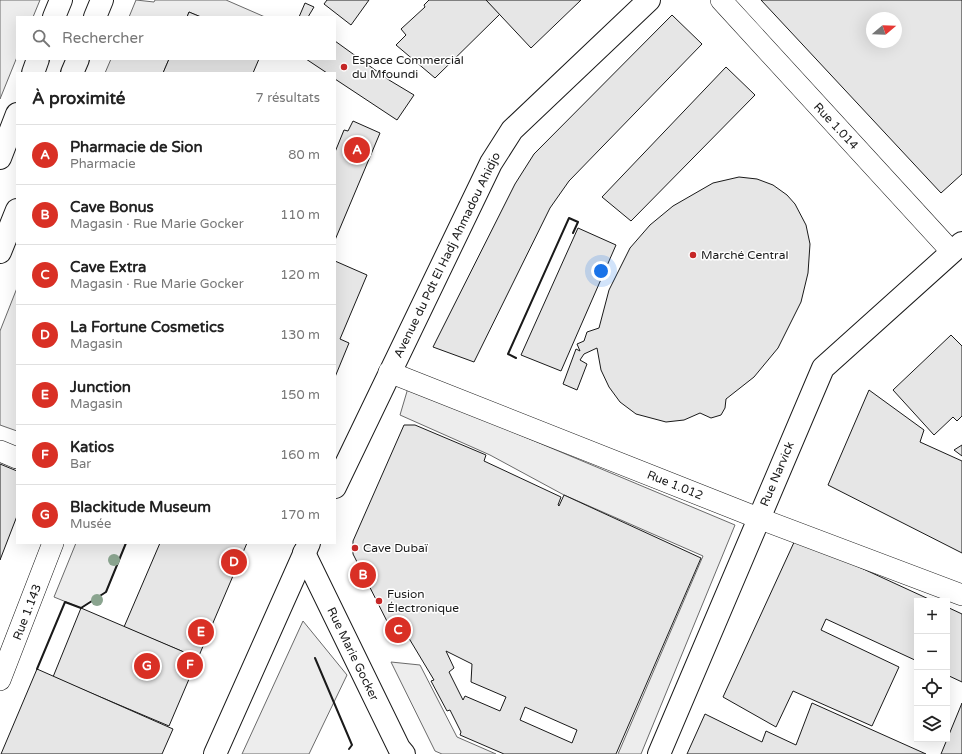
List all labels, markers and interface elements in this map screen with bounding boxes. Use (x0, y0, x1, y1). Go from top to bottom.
north arrow (866, 12, 902, 48)
search box (16, 16, 336, 60)
icon: search (30, 27, 52, 49)
text: Rechercher (62, 29, 144, 47)
place label: Espace Commercial du Mfoundi (352, 53, 464, 81)
marker: Espace Commercial du Mfoundi (339, 62, 349, 72)
text: À proximité (32, 88, 125, 109)
text: 7 résultats (256, 90, 320, 106)
street label: Rue 1.014 (811, 100, 862, 153)
pin: A (344, 135, 370, 165)
text: Pharmacie de Sion (70, 138, 203, 156)
text: A (40, 147, 50, 163)
text: 80 m (288, 147, 320, 163)
street label: Avenue du Pdt El Hadj Ahmadou Ahidjo (391, 150, 503, 360)
text: Pharmacie (70, 156, 136, 172)
text: Cave Bonus (70, 198, 154, 216)
text: B (40, 207, 50, 223)
text: 110 m (280, 207, 320, 223)
text: Magasin · Rue Marie Gocker (70, 216, 244, 232)
place label: Marché Central (701, 248, 788, 262)
marker: Marché Central (688, 250, 698, 260)
text: Cave Extra (70, 258, 147, 276)
your location (591, 261, 611, 281)
text: C (40, 267, 50, 283)
text: 120 m (280, 267, 320, 283)
text: Magasin · Rue Marie Gocker (70, 276, 244, 292)
text: La Fortune Cosmetics (70, 318, 224, 336)
text: D (40, 327, 50, 343)
text: 130 m (280, 327, 320, 343)
text: Magasin (70, 336, 123, 352)
text: Junction (70, 378, 131, 396)
text: E (41, 387, 49, 403)
text: 150 m (280, 387, 320, 403)
text: Magasin (70, 396, 123, 412)
text: Katios (70, 438, 114, 456)
street label: Rue Narvick (757, 439, 797, 509)
text: F (41, 447, 49, 463)
text: 160 m (280, 447, 320, 463)
text: Bar (70, 456, 91, 472)
street label: Rue 1.012 (645, 467, 705, 503)
text: Blackitude Museum (70, 498, 211, 516)
text: G (40, 507, 50, 523)
text: 170 m (280, 507, 320, 523)
text: Musée (70, 516, 111, 532)
place label: Cave Dubaï (363, 541, 429, 555)
marker: Cave Dubaï (350, 543, 360, 553)
pin: D (221, 547, 247, 577)
pin: B (350, 560, 376, 590)
street label: Rue 1.143 (10, 582, 44, 642)
place label: Fusion Électronique (387, 587, 459, 615)
marker: Fusion Électronique (374, 596, 384, 606)
map controls (914, 598, 950, 742)
button: + (914, 598, 950, 634)
street label: Rue Marie Gocker (324, 605, 382, 703)
pin: C (385, 615, 411, 645)
pin: E (188, 617, 214, 647)
button: − (914, 634, 950, 670)
pin: F (177, 650, 203, 680)
pin: G (134, 651, 160, 681)
button: locate (914, 670, 950, 706)
button: layers (914, 706, 950, 742)

